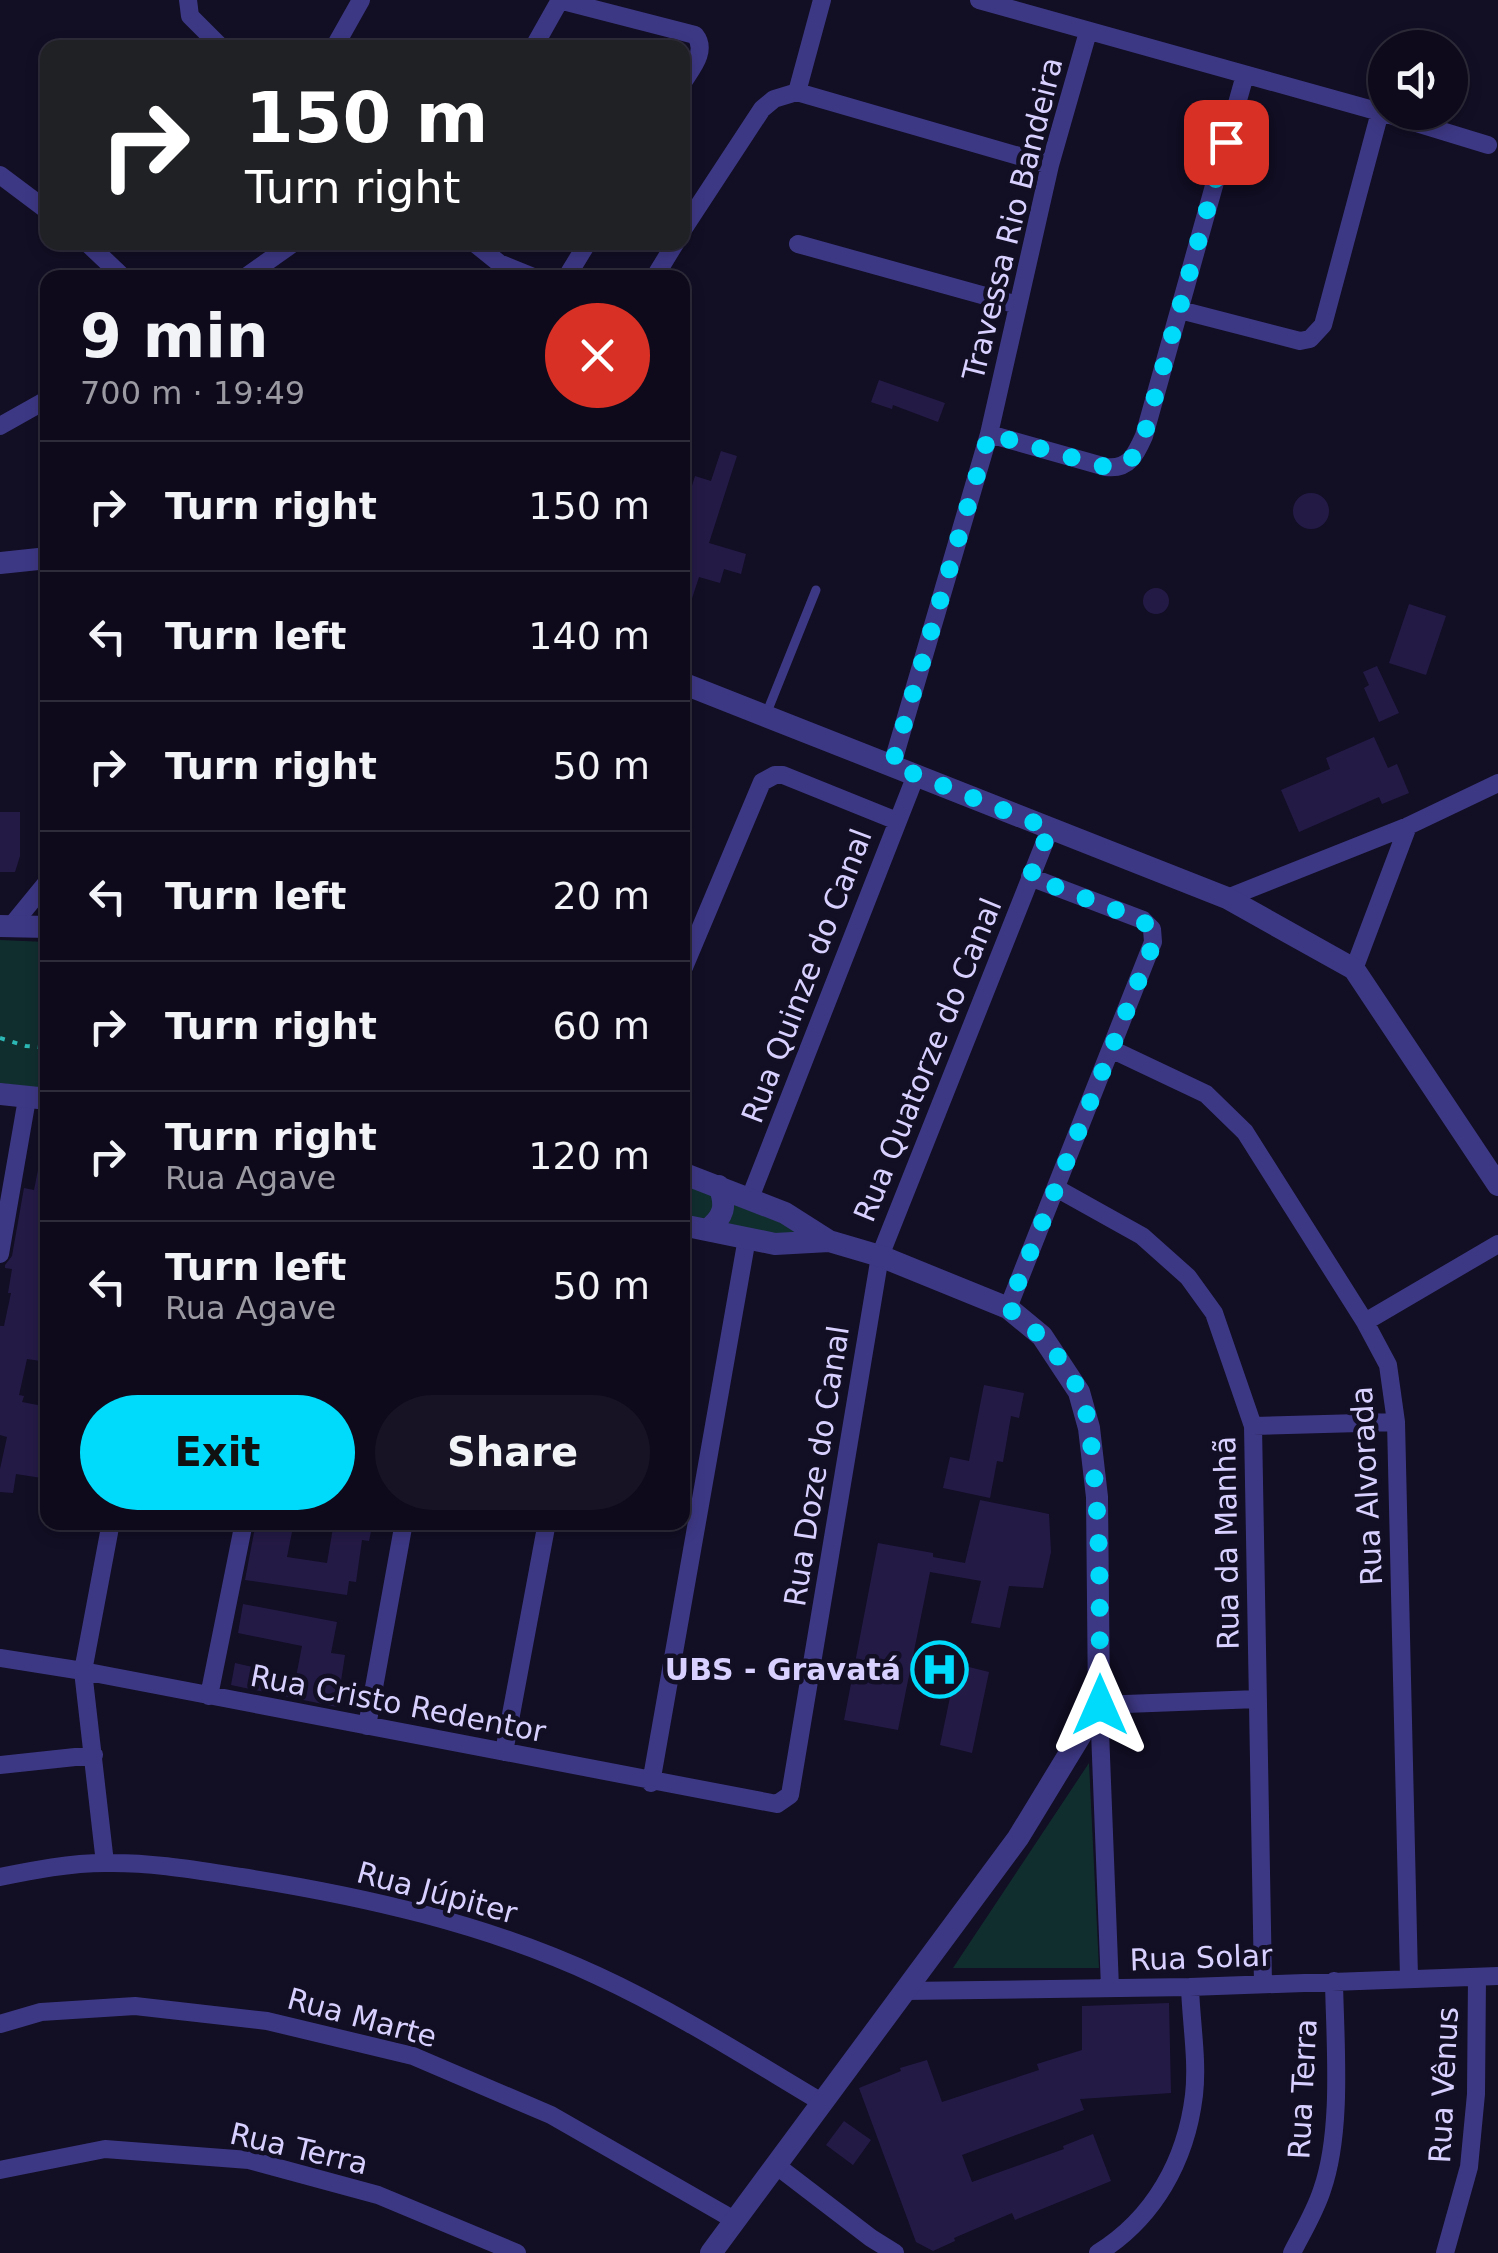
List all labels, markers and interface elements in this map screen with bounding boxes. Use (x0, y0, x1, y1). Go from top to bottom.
map controls (1368, 30, 1468, 130)
button: sound (1368, 30, 1468, 130)
street label: Travessa Rio Bandeira (955, 54, 1070, 385)
text: 150 m (245, 77, 488, 159)
icon: right (80, 80, 210, 210)
pin (1184, 100, 1269, 185)
icon: arrive (1199, 115, 1254, 170)
text: Turn right (245, 161, 460, 214)
text: 9 min (80, 301, 268, 371)
button: close (545, 303, 650, 408)
text: 700 m · 19:49 (80, 374, 305, 412)
icon: right (80, 479, 135, 534)
text: Turn right (165, 484, 377, 528)
text: 150 m (528, 484, 650, 528)
icon: left (80, 609, 135, 664)
text: Turn left (165, 614, 346, 658)
text: 140 m (528, 614, 650, 658)
icon: right (80, 739, 135, 794)
text: Turn right (165, 744, 377, 788)
text: 50 m (553, 744, 650, 788)
street label: Rua Quinze do Canal (734, 824, 879, 1128)
icon: left (80, 869, 135, 924)
text: Turn left (165, 874, 346, 918)
text: 20 m (553, 874, 650, 918)
street label: Rua Quatorze do Canal (847, 893, 1009, 1227)
icon: right (80, 999, 135, 1054)
text: Turn right (165, 1004, 377, 1048)
text: 60 m (553, 1004, 650, 1048)
text: Turn right (165, 1115, 377, 1159)
icon: right (80, 1129, 135, 1184)
text: 120 m (528, 1134, 650, 1178)
text: Rua Agave (165, 1159, 336, 1197)
text: Turn left (165, 1245, 346, 1289)
icon: left (80, 1259, 135, 1314)
text: 50 m (553, 1264, 650, 1308)
text: Rua Agave (165, 1289, 336, 1327)
street label: Rua Doze do Canal (777, 1323, 856, 1609)
street label: Rua Alvorada (1344, 1385, 1389, 1587)
button: Exit (80, 1395, 355, 1510)
button: Share (375, 1395, 650, 1510)
street label: Rua da Manhã (1207, 1436, 1246, 1650)
hospital icon: UBS - Gravatá (910, 1640, 970, 1700)
place label: UBS - Gravatá (665, 1652, 901, 1687)
position arrow (1048, 1653, 1152, 1757)
street label: Rua Cristo Redentor (247, 1658, 549, 1749)
street label: Rua Júpiter (353, 1854, 522, 1931)
street label: Rua Solar (1129, 1937, 1274, 1977)
street label: Rua Marte (284, 1981, 441, 2054)
street label: Rua Vênus (1422, 2006, 1465, 2164)
street label: Rua Terra (1281, 2018, 1324, 2160)
street label: Rua Terra (227, 2116, 372, 2181)

